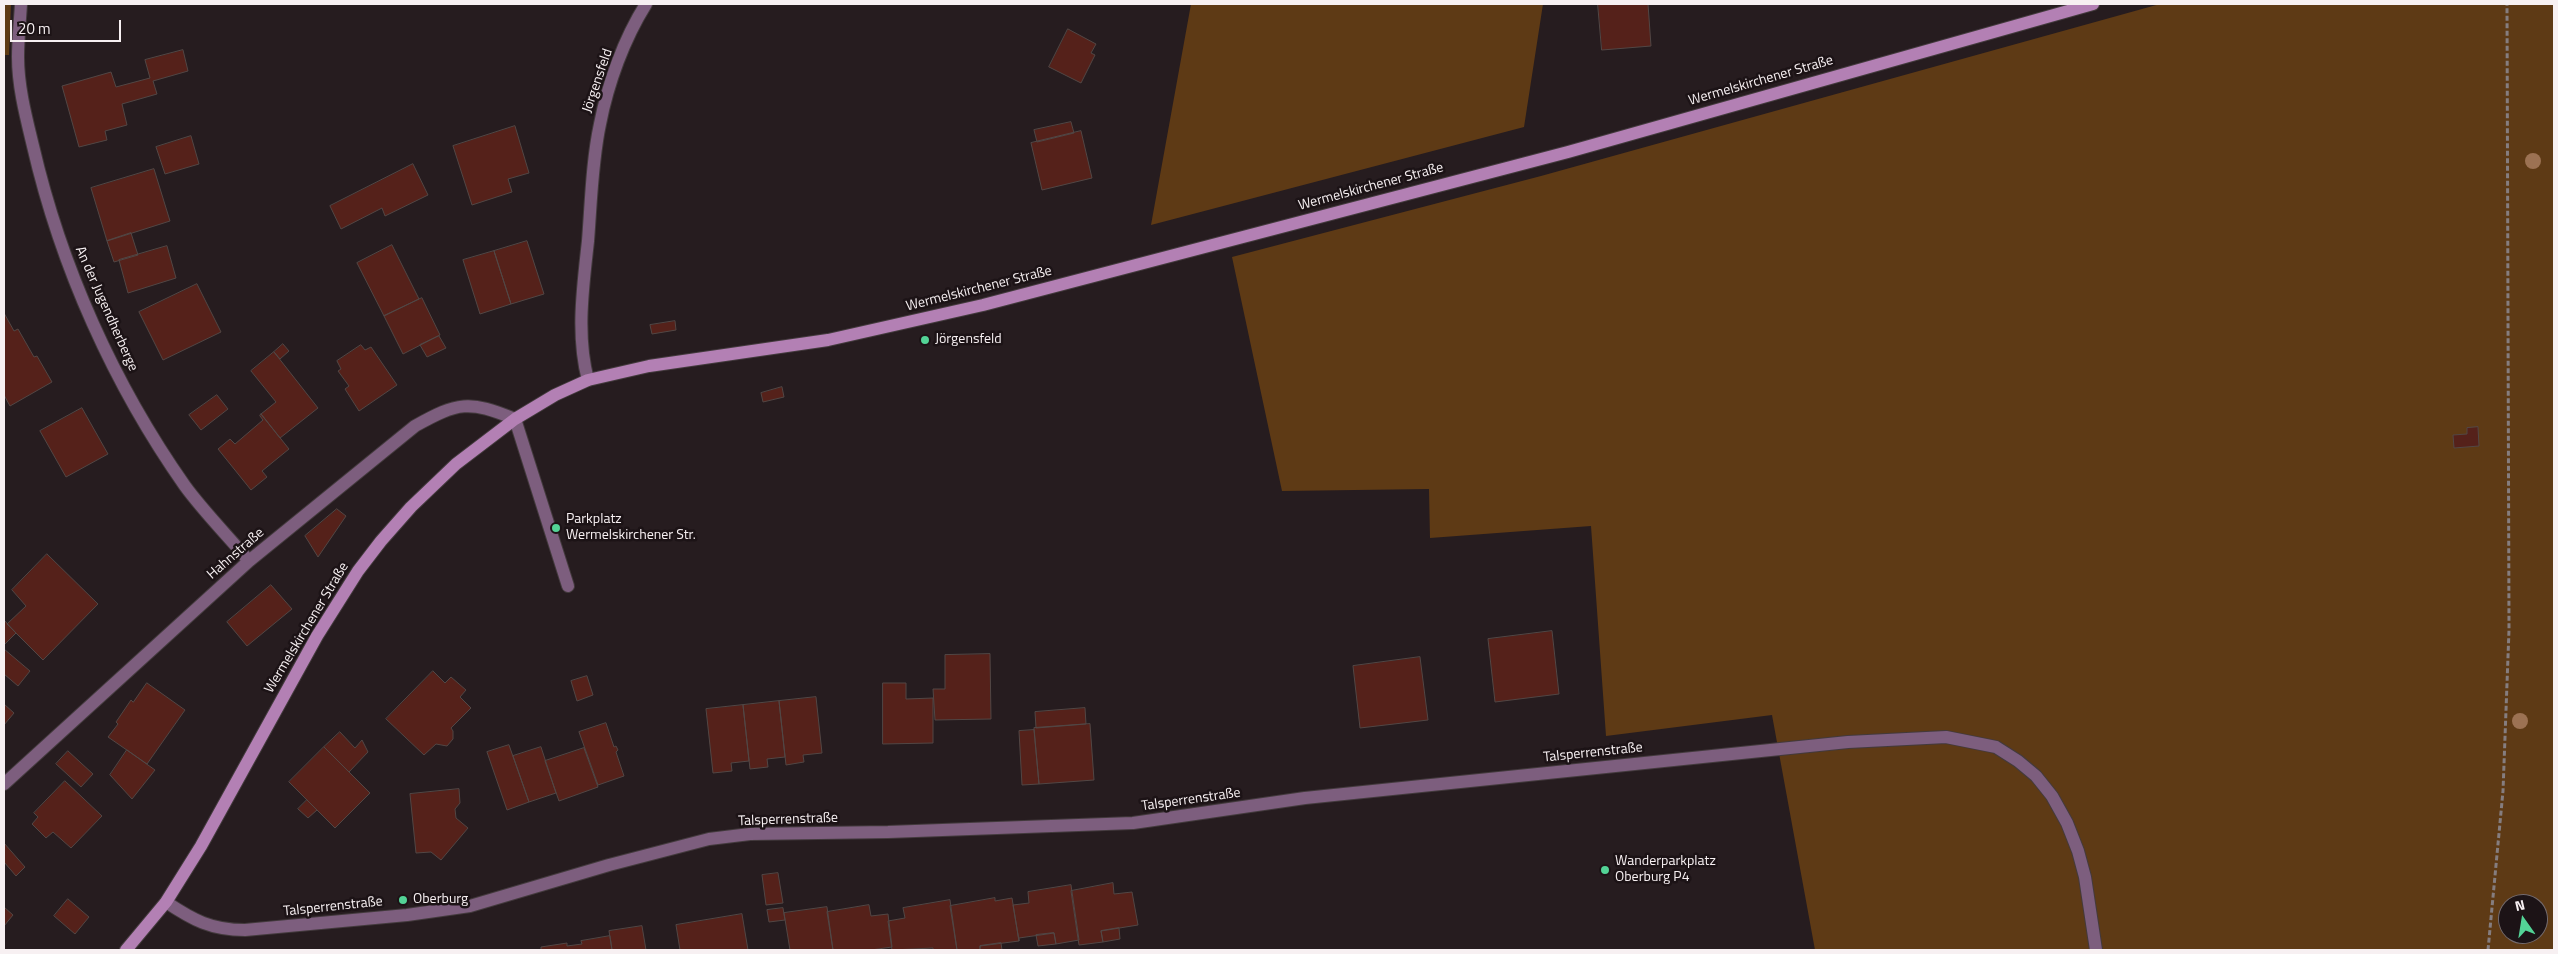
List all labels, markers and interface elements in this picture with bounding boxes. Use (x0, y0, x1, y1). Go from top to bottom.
scale bar (12, 10, 124, 42)
text: 20 m (18, 17, 51, 40)
street label: Jörgensfeld (579, 47, 617, 115)
street label: Wermelskirchener Straße (1687, 52, 1835, 110)
street label: Wermelskirchener Straße (1297, 160, 1445, 214)
street label: An der Jugendherberge (71, 244, 141, 374)
street label: Wermelskirchener Straße (904, 263, 1054, 315)
place label: Jörgensfeld (935, 332, 1002, 348)
marker: Jörgensfeld (919, 334, 931, 346)
place label: Parkplatz Wermelskirchener Str. (566, 512, 696, 544)
marker: Parkplatz Wermelskirchener Str. (550, 522, 562, 534)
street label: Hahnstraße (204, 525, 268, 583)
street label: Wermelskirchener Straße (261, 560, 353, 696)
street label: Talsperrenstraße (1542, 739, 1644, 767)
street label: Talsperrenstraße (1140, 785, 1242, 815)
street label: Talsperrenstraße (738, 810, 838, 830)
place label: Wanderparkplatz Oberburg P4 (1615, 854, 1716, 886)
marker: Wanderparkplatz Oberburg P4 (1599, 864, 1611, 876)
place label: Oberburg (413, 892, 468, 908)
street label: Talsperrenstraße (282, 893, 384, 921)
marker: Oberburg (397, 894, 409, 906)
north arrow (2498, 894, 2548, 944)
text: N (2513, 894, 2527, 916)

